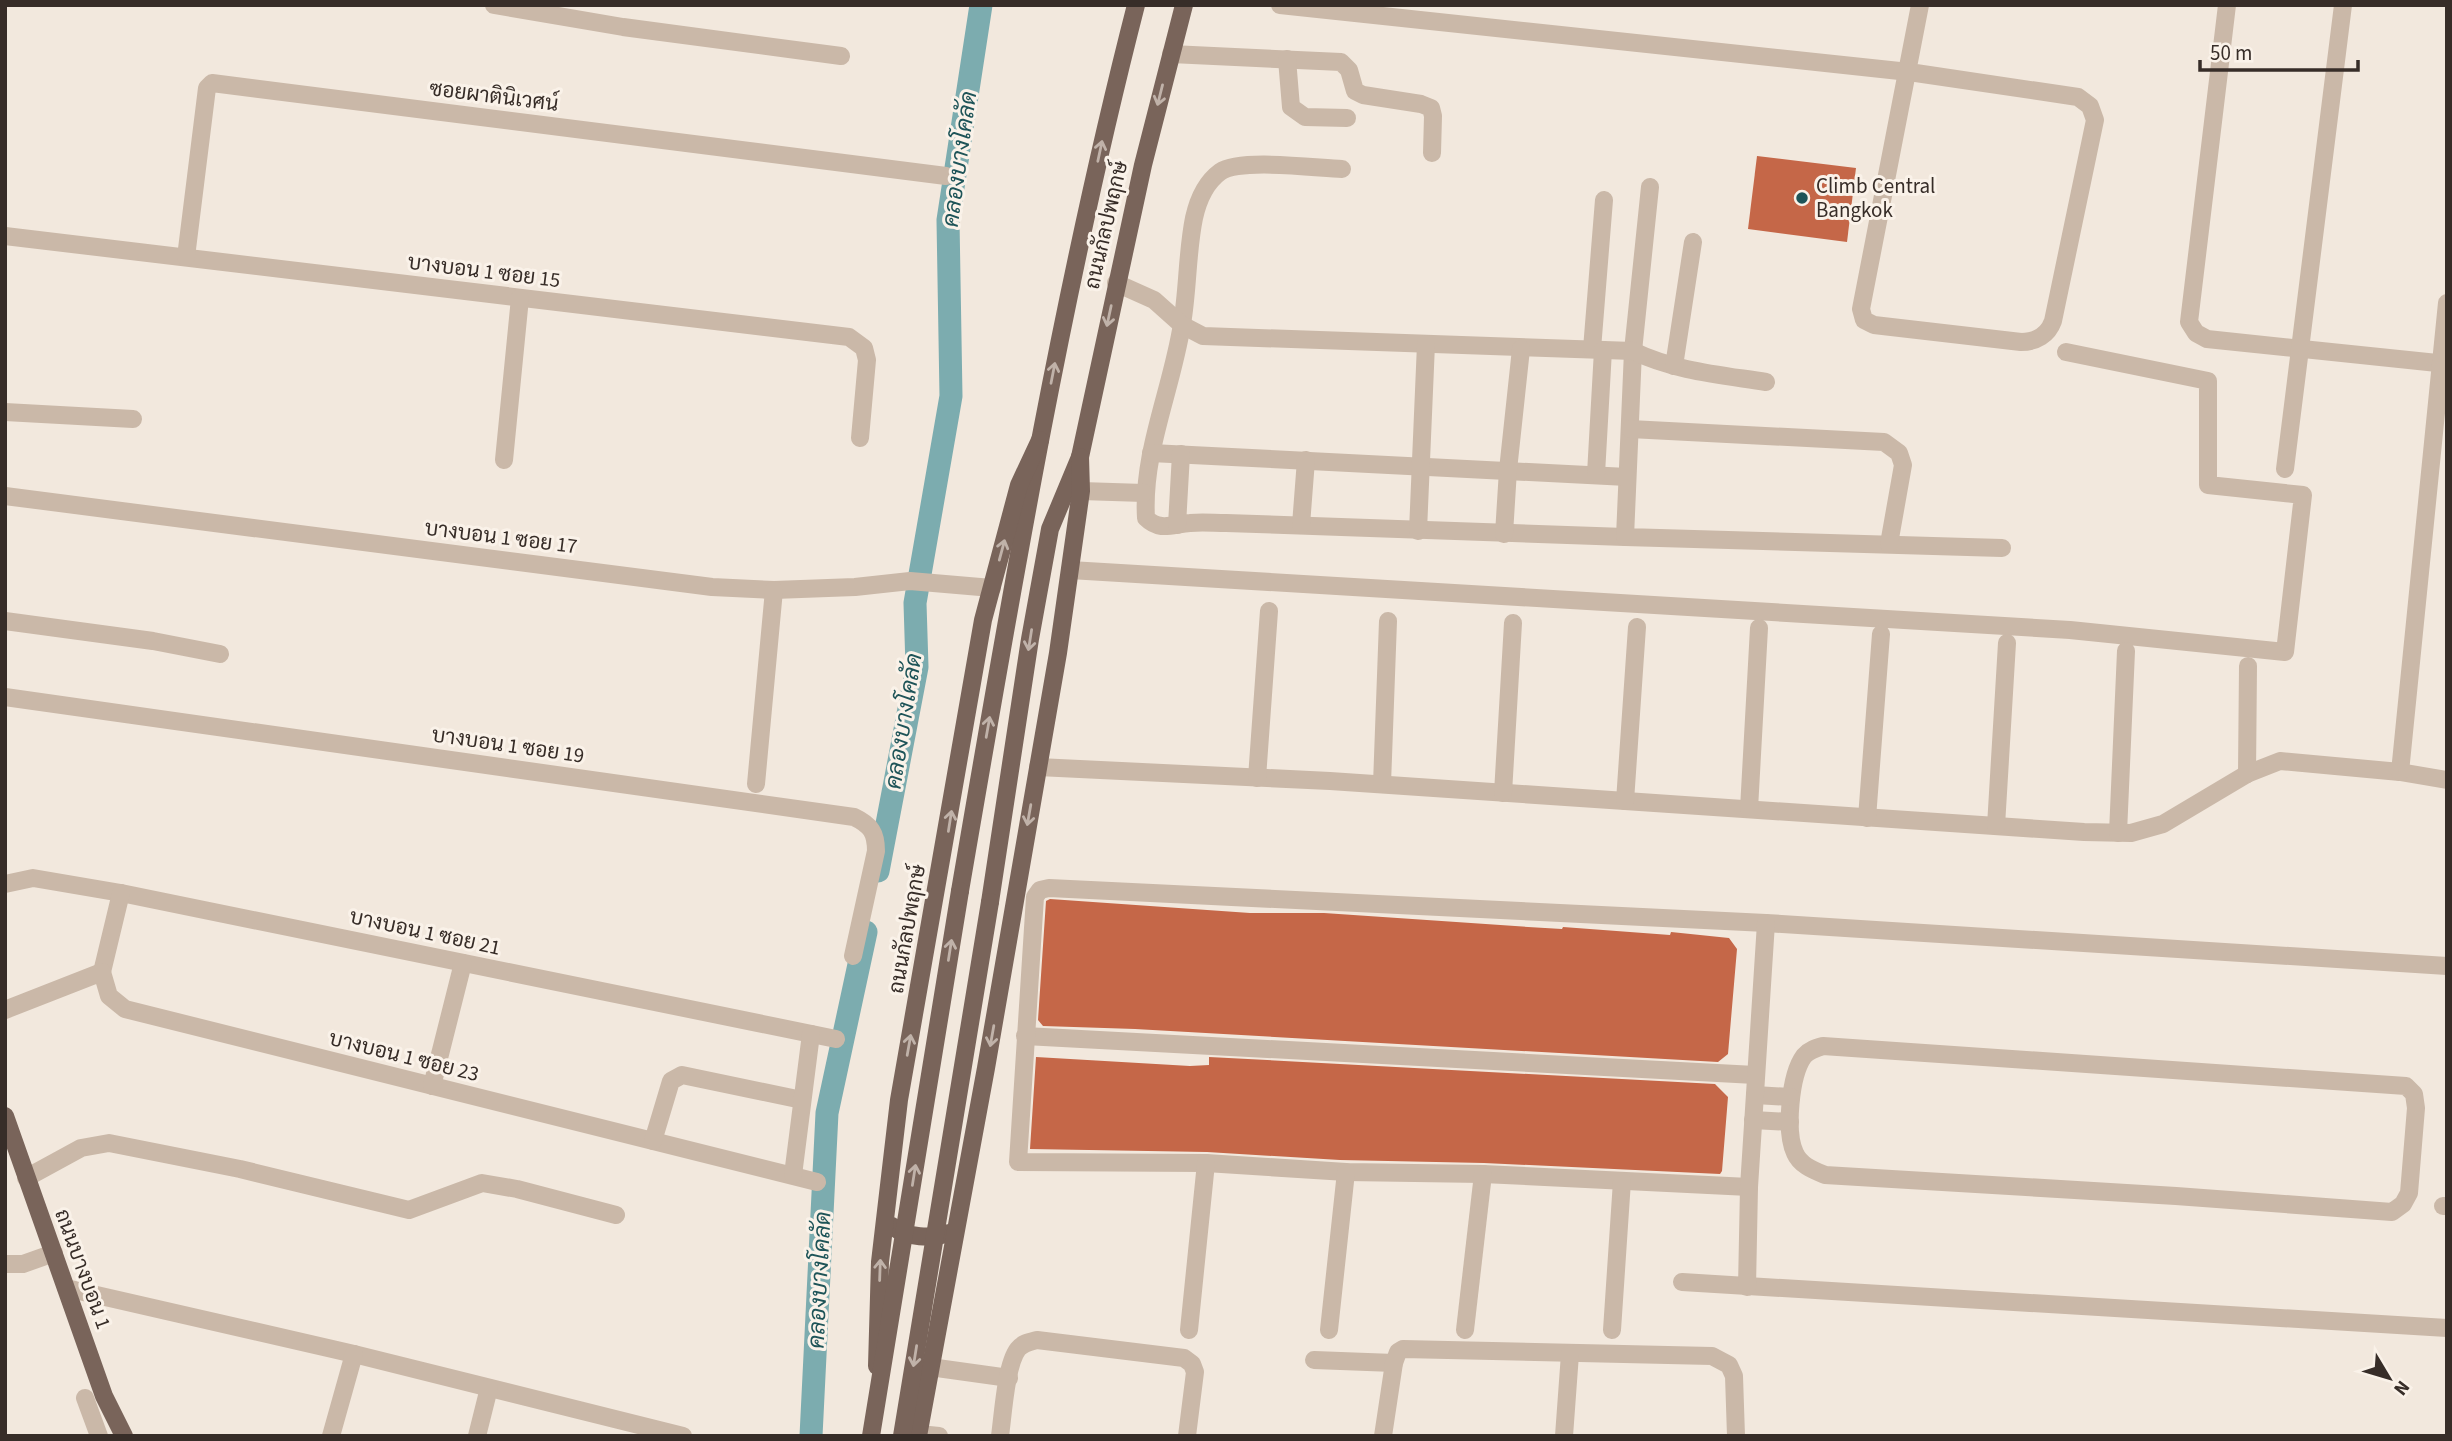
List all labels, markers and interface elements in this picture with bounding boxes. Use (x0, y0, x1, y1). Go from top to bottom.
scale bar (2200, 28, 2358, 72)
text: 50 m (2210, 38, 2252, 68)
street label: ซอยผาตินิเวศน์ (428, 73, 560, 119)
one-way arrow (1153, 83, 1166, 106)
water label: คลองบางโคลัด (934, 89, 985, 229)
one-way arrow (1093, 140, 1107, 163)
street label: ถนนกัลปพฤกษ์ (1077, 157, 1135, 292)
place label: Climb Central Bangkok (1816, 171, 1935, 225)
marker: Climb Central Bangkok (1794, 190, 1810, 206)
street label: บางบอน 1 ซอย 15 (406, 247, 562, 295)
one-way arrow (1101, 304, 1115, 327)
one-way arrow (1047, 362, 1060, 385)
street label: บางบอน 1 ซอย 17 (423, 513, 579, 561)
one-way arrow (996, 539, 1009, 562)
one-way arrow (1023, 628, 1036, 651)
water label: คลองบางโคลัด (876, 651, 931, 791)
one-way arrow (982, 716, 995, 739)
street label: บางบอน 1 ซอย 19 (430, 719, 586, 771)
one-way arrow (1022, 803, 1035, 826)
one-way arrow (944, 810, 957, 833)
street label: ถนนกัลปพฤกษ์ (881, 861, 933, 996)
street label: บางบอน 1 ซอย 21 (347, 901, 503, 963)
one-way arrow (944, 939, 957, 962)
street label: บางบอน 1 ซอย 23 (326, 1023, 482, 1089)
one-way arrow (985, 1024, 998, 1047)
one-way arrow (903, 1034, 917, 1057)
one-way arrow (908, 1164, 921, 1187)
street label: ถนนบางบอน 1 (47, 1205, 119, 1333)
water label: คลองบางโคลัด (799, 1211, 840, 1349)
one-way arrow (873, 1259, 886, 1282)
north arrow (2354, 1343, 2424, 1413)
one-way arrow (908, 1344, 921, 1367)
text: N (2387, 1374, 2416, 1401)

